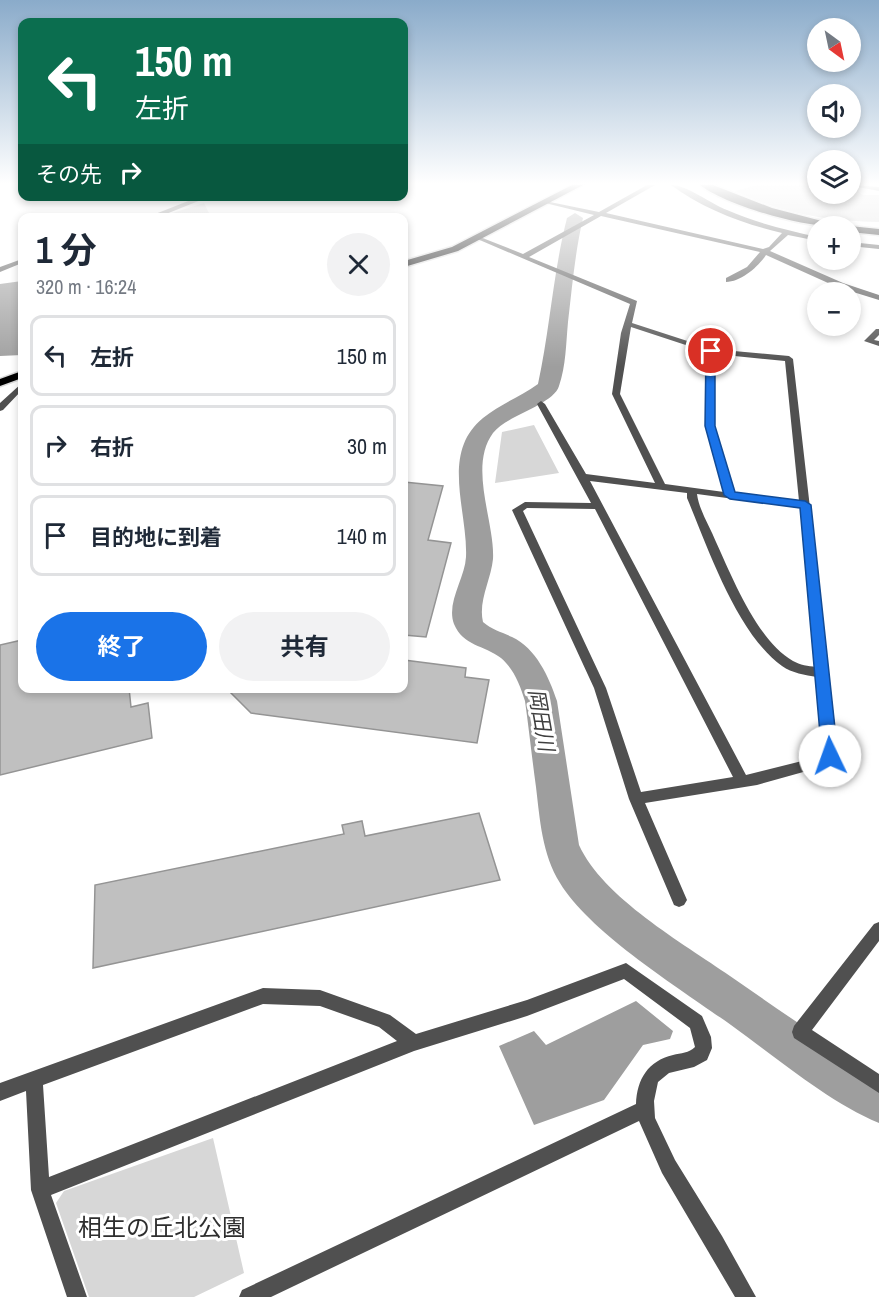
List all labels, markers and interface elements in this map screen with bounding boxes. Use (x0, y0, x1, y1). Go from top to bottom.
north arrow (807, 18, 861, 72)
map controls (807, 18, 861, 336)
text: 150 m (135, 33, 233, 89)
icon: left (36, 42, 114, 120)
button: sound (807, 84, 861, 138)
text: 左折 (135, 90, 189, 126)
button: layers (807, 150, 861, 204)
icon: right (114, 156, 147, 189)
text: その先 (36, 159, 102, 189)
button: + (807, 216, 861, 270)
text: 1 分 (36, 226, 97, 274)
button: close (327, 233, 390, 296)
text: 320 m · 16:24 (36, 273, 136, 300)
button: − (807, 282, 861, 336)
pin (685, 325, 736, 376)
icon: arrive (694, 334, 727, 367)
icon: left (39, 339, 72, 372)
text: 150 m (337, 341, 387, 371)
text: 左折 (90, 342, 134, 372)
icon: right (39, 429, 72, 462)
text: 30 m (347, 431, 387, 461)
text: 右折 (90, 432, 134, 462)
icon: arrive (39, 519, 72, 552)
text: 140 m (337, 521, 387, 551)
text: 目的地に到着 (90, 522, 222, 552)
button: 終了 (36, 612, 207, 681)
button: 共有 (219, 612, 390, 681)
water label: 岡田川 (522, 686, 562, 755)
position arrow (798, 724, 862, 788)
park label: 相生の丘北公園 (78, 1211, 246, 1243)

